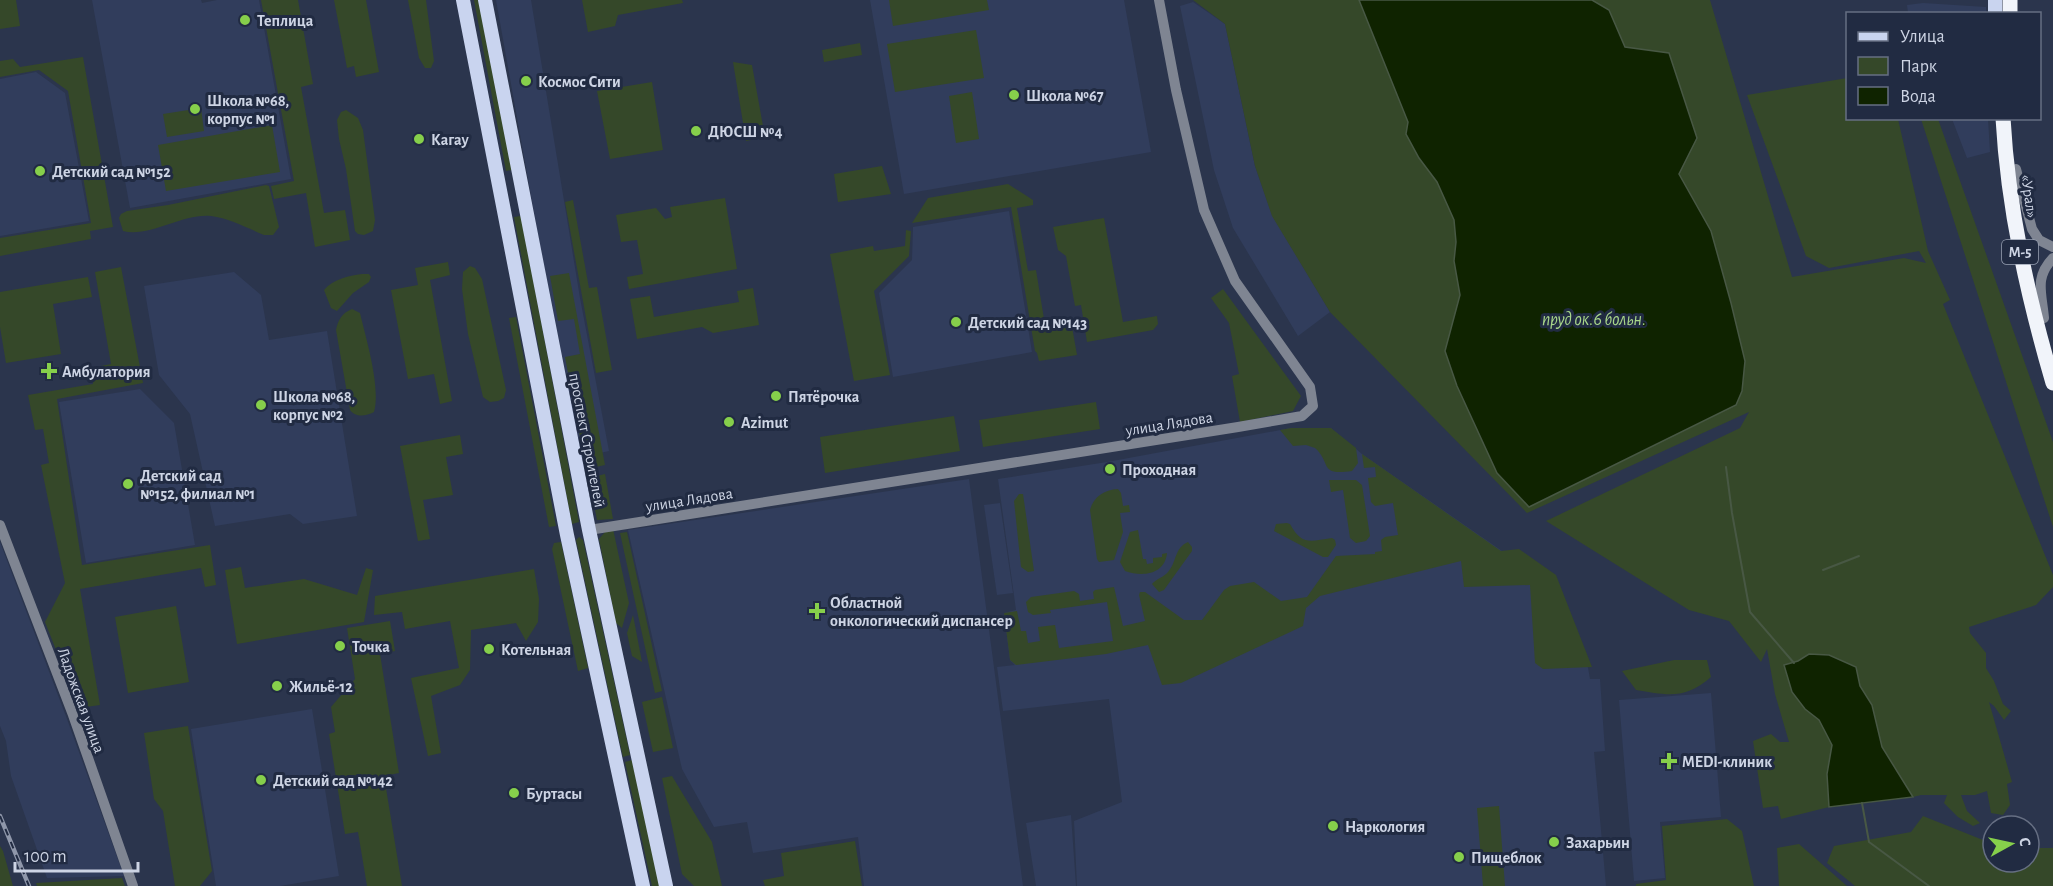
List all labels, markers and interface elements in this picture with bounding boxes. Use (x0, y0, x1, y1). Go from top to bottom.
legend (1846, 12, 2041, 120)
marker: Теплица (238, 13, 252, 27)
place label: Теплица (257, 13, 314, 29)
text: Улица (1900, 28, 1945, 46)
text: Парк (1900, 58, 1938, 76)
marker: Космос Сити (519, 74, 533, 88)
place label: Космос Сити (538, 74, 621, 90)
marker: Школа №67 (1007, 88, 1021, 102)
place label: Школа №67 (1026, 88, 1104, 104)
text: Вода (1900, 88, 1936, 106)
place label: Школа №68, корпус №1 (207, 93, 290, 128)
marker: Школа №68, корпус №1 (188, 102, 202, 116)
marker: ДЮСШ №4 (689, 124, 703, 138)
place label: ДЮСШ №4 (708, 124, 782, 140)
marker: Кагау (412, 132, 426, 146)
place label: Кагау (431, 132, 469, 149)
marker: Детский сад №152 (33, 164, 47, 178)
place label: Детский сад №152 (52, 164, 171, 180)
street label: «Урал» (2018, 173, 2040, 219)
road number: М-5 (2002, 240, 2038, 264)
water label: пруд ок.6 больн. (1542, 311, 1646, 329)
marker: Детский сад №143 (949, 315, 963, 329)
place label: Детский сад №143 (968, 315, 1087, 331)
marker: Амбулатория (40, 362, 58, 380)
place label: Амбулатория (62, 364, 151, 381)
street label: проспект Строителей (566, 372, 608, 509)
place label: Школа №68, корпус №2 (273, 389, 356, 424)
marker: Пятёрочка (769, 389, 783, 403)
place label: Пятёрочка (788, 389, 860, 405)
marker: Школа №68, корпус №2 (254, 398, 268, 412)
street label: улица Лядова (1123, 409, 1214, 440)
marker: Azimut (722, 415, 736, 429)
place label: Azimut (741, 415, 789, 431)
marker: Проходная (1103, 462, 1117, 476)
place label: Проходная (1122, 462, 1196, 478)
place label: Детский сад №152, филиал №1 (140, 468, 255, 502)
marker: Детский сад №152, филиал №1 (121, 477, 135, 491)
street label: улица Лядова (643, 485, 734, 516)
place label: Областной онкологический диспансер (830, 595, 1013, 629)
marker: Областной онкологический диспансер (808, 602, 826, 620)
marker: Точка (333, 639, 347, 653)
place label: Точка (352, 639, 390, 655)
marker: Котельная (482, 642, 496, 656)
place label: Котельная (501, 642, 571, 658)
street label: Ладожская улица (54, 646, 108, 755)
marker: Жильё-12 (270, 679, 284, 693)
place label: Жильё-12 (289, 679, 353, 695)
marker: MEDI-клиник (1660, 752, 1678, 770)
place label: MEDI-клиник (1682, 754, 1772, 770)
marker: Детский сад №142 (254, 773, 268, 787)
place label: Детский сад №142 (273, 773, 393, 789)
marker: Буртасы (507, 786, 521, 800)
place label: Буртасы (526, 786, 582, 803)
north arrow (1981, 814, 2041, 874)
marker: Наркология (1326, 819, 1340, 833)
place label: Наркология (1345, 819, 1425, 835)
scale bar (15, 835, 138, 873)
marker: Захарьин (1547, 835, 1561, 849)
place label: Захарьин (1566, 835, 1630, 851)
text: С (2016, 837, 2033, 848)
text: 100 m (24, 848, 67, 866)
marker: Пищеблок (1452, 850, 1466, 864)
place label: Пищеблок (1471, 850, 1542, 866)

